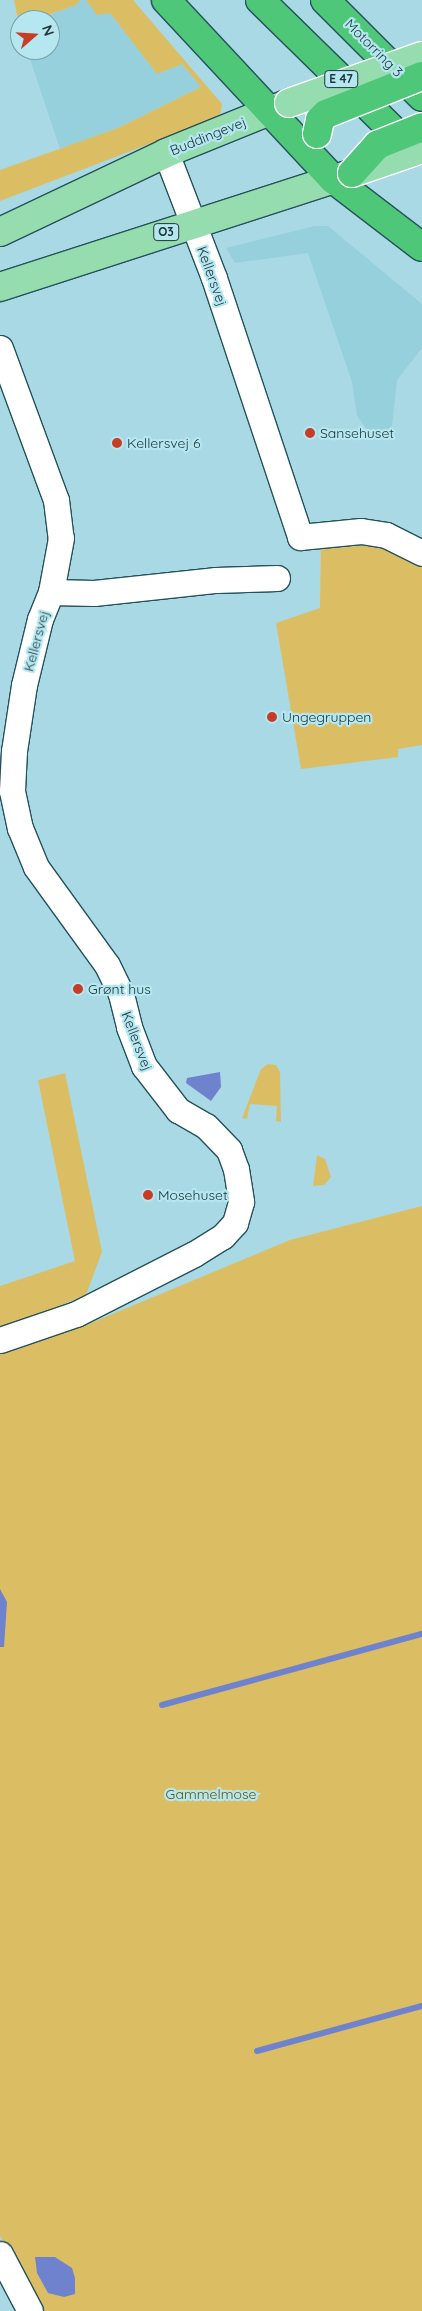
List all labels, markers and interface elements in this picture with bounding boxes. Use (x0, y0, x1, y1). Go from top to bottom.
north arrow (10, 10, 60, 60)
street label: Motorring 3 (342, 16, 406, 80)
text: N (38, 23, 58, 38)
road number: E 47 (324, 70, 358, 88)
street label: Buddingevej (168, 113, 248, 159)
road number: O3 (152, 222, 180, 242)
street label: Kellersvej (193, 244, 231, 308)
place label: Sansehuset (320, 425, 394, 441)
marker: Sansehuset (304, 427, 316, 439)
place label: Kellersvej 6 (127, 435, 201, 451)
marker: Kellersvej 6 (111, 437, 123, 449)
street label: Kellersvej (20, 609, 52, 673)
place label: Ungegruppen (282, 709, 371, 725)
marker: Ungegruppen (266, 711, 278, 723)
place label: Grønt hus (88, 981, 151, 997)
marker: Grønt hus (72, 983, 84, 995)
street label: Kellersvej (118, 1009, 156, 1073)
place label: Mosehuset (158, 1187, 228, 1203)
marker: Mosehuset (142, 1189, 154, 1201)
park label: Gammelmose (166, 1786, 256, 1802)

